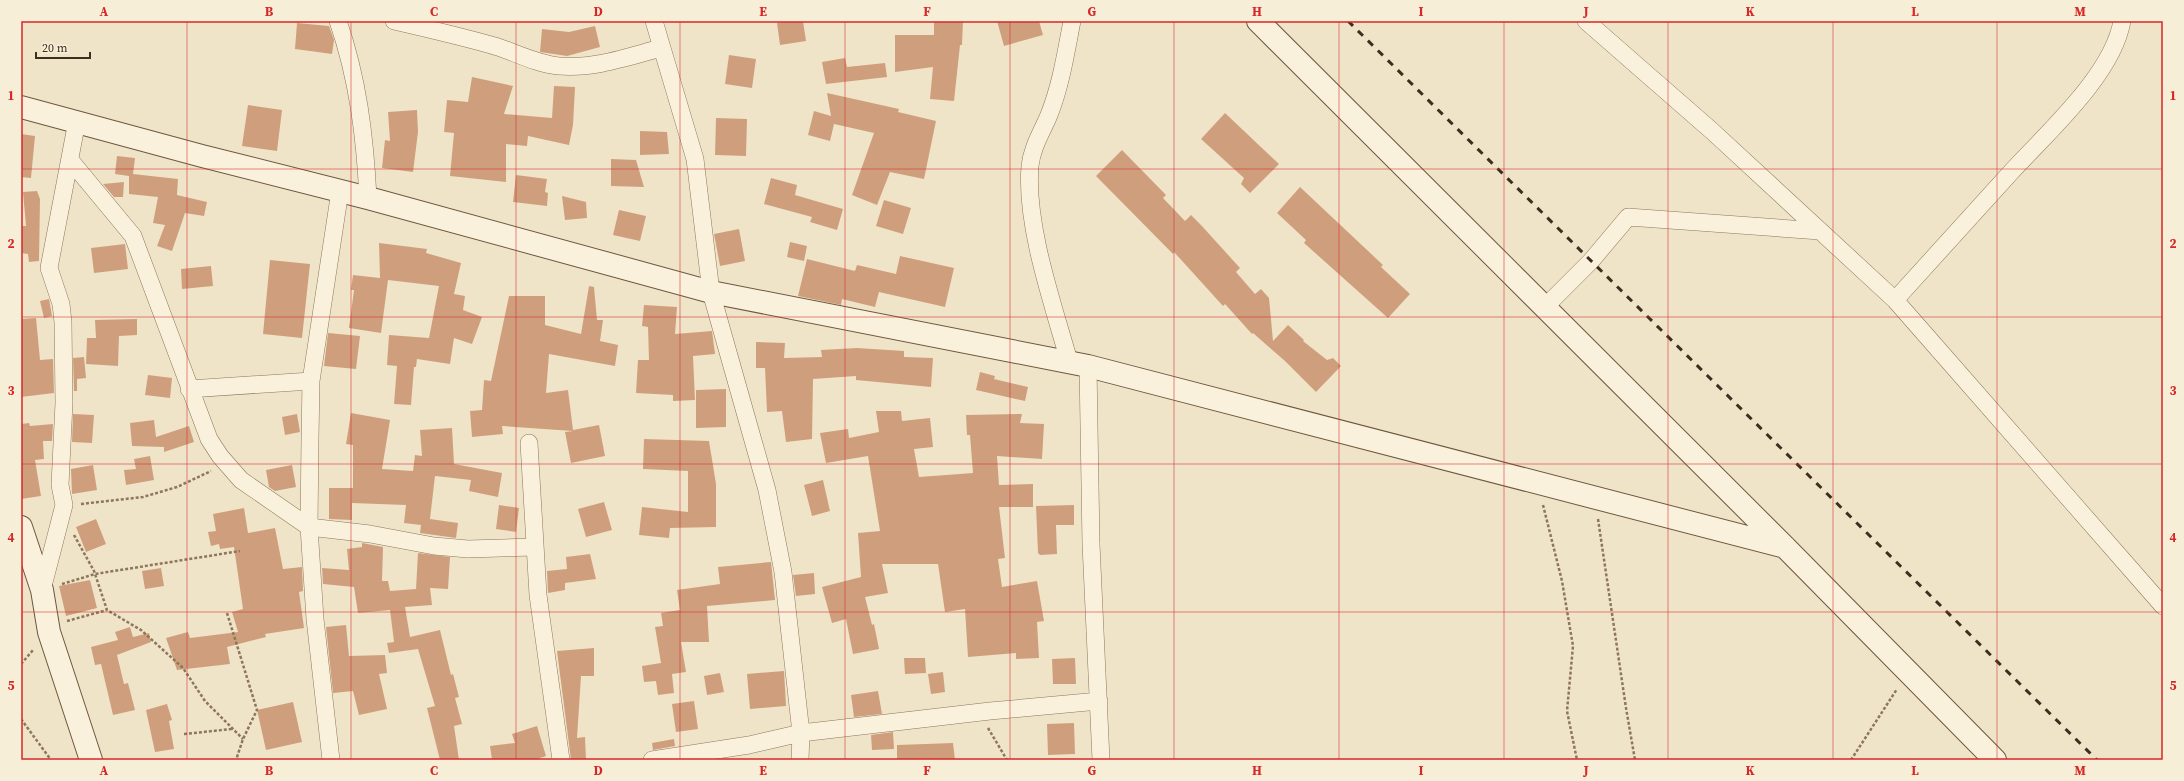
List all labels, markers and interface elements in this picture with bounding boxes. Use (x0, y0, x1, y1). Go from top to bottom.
text: A (100, 3, 109, 20)
text: B (265, 3, 274, 20)
text: C (430, 3, 438, 20)
text: D (593, 3, 603, 20)
text: E (759, 3, 767, 20)
text: F (923, 3, 931, 20)
text: G (1088, 3, 1097, 20)
text: H (1252, 3, 1262, 20)
text: I (1418, 3, 1424, 20)
text: J (1582, 3, 1589, 20)
text: K (1745, 3, 1755, 20)
text: L (1911, 3, 1919, 20)
text: M (2074, 3, 2086, 20)
scale bar (36, 34, 90, 60)
text: 20 m (42, 40, 68, 56)
text: 1 (7, 87, 15, 104)
text: 1 (2169, 87, 2177, 104)
text: 2 (7, 235, 15, 252)
text: 2 (2169, 235, 2177, 252)
text: 3 (7, 382, 15, 399)
text: 3 (2169, 382, 2177, 399)
text: 4 (7, 529, 15, 546)
text: 4 (2169, 529, 2177, 546)
text: 5 (7, 677, 15, 694)
text: 5 (2169, 677, 2177, 694)
text: A (100, 762, 109, 779)
text: B (265, 762, 274, 779)
text: C (430, 762, 438, 779)
text: D (593, 762, 603, 779)
text: E (759, 762, 767, 779)
text: F (923, 762, 931, 779)
text: G (1088, 762, 1097, 779)
text: H (1252, 762, 1262, 779)
text: I (1418, 762, 1424, 779)
text: J (1582, 762, 1589, 779)
text: K (1745, 762, 1755, 779)
text: L (1911, 762, 1919, 779)
text: M (2074, 762, 2086, 779)

